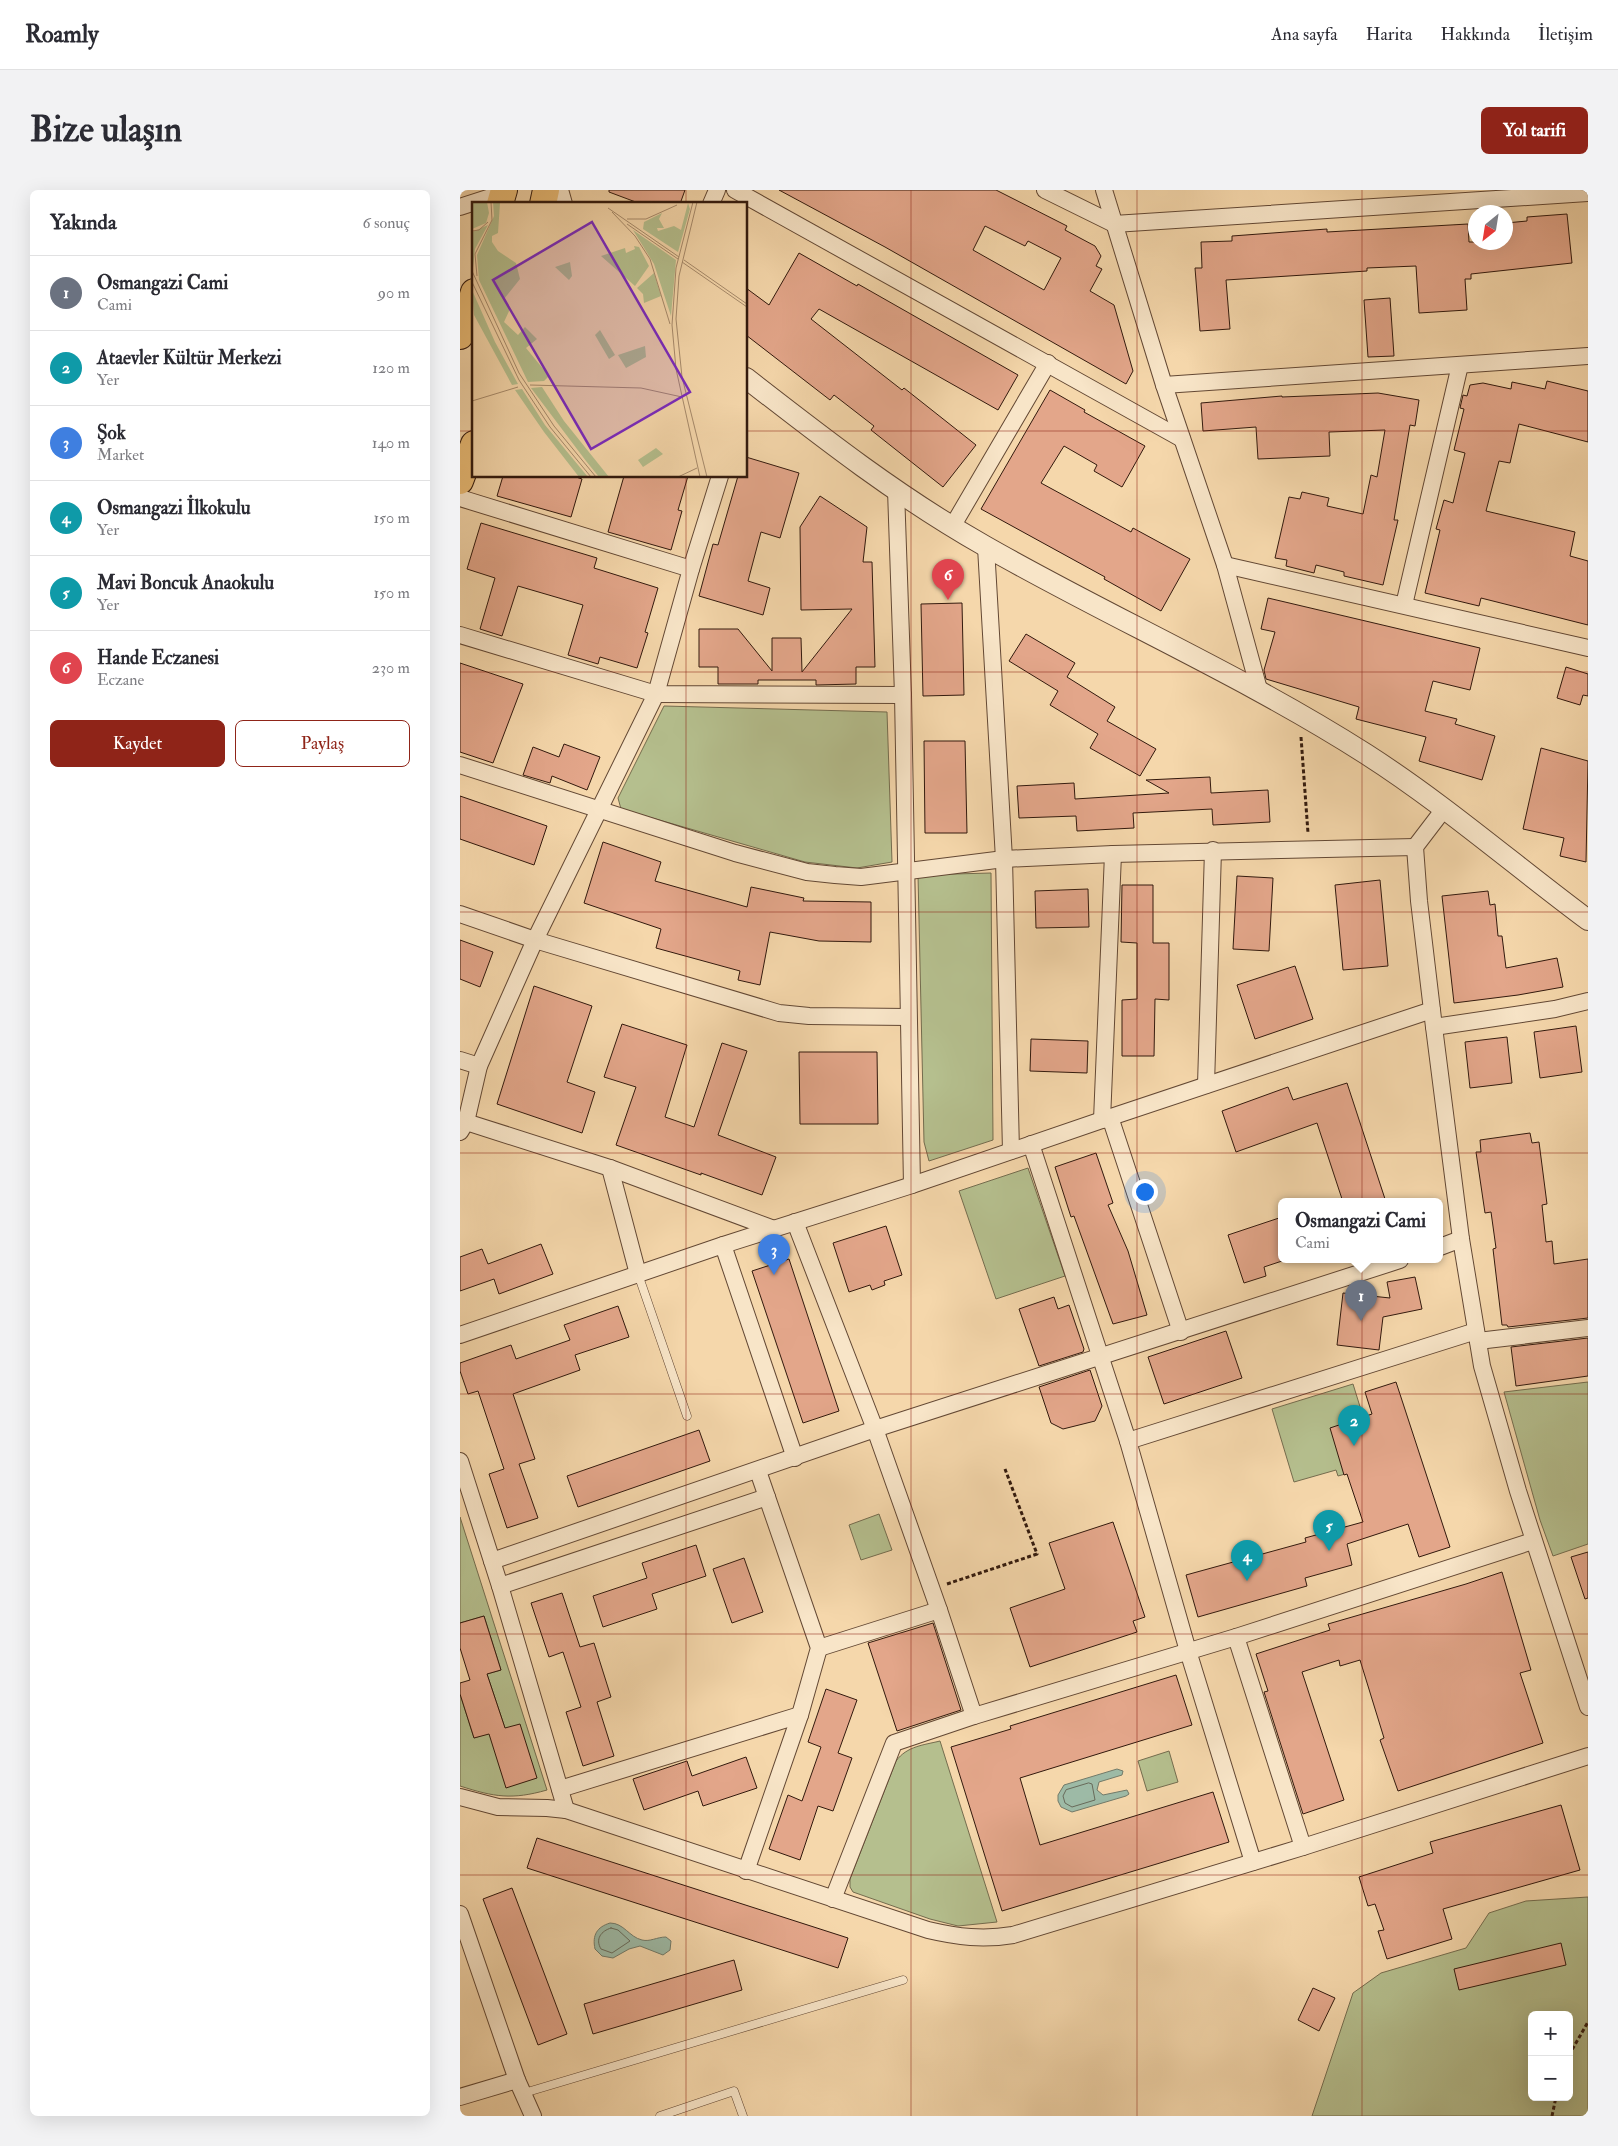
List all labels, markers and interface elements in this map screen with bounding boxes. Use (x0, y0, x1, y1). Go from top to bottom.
text: Roamly (25, 19, 99, 50)
text: Ana sayfa (1271, 23, 1338, 46)
text: Harita (1366, 23, 1413, 46)
text: Hakkında (1441, 23, 1510, 46)
text: İletişim (1538, 23, 1593, 46)
button: Yol tarifi (1481, 107, 1588, 154)
text: Bize ulaşın (30, 108, 182, 152)
inset map (472, 202, 748, 478)
north arrow (1468, 205, 1513, 250)
text: Yakında (50, 209, 117, 236)
text: 6 sonuç (363, 213, 410, 233)
text: Osmangazi Cami (97, 271, 228, 295)
text: 1 (63, 283, 69, 303)
text: 90 m (378, 283, 410, 303)
text: Cami (97, 295, 132, 315)
text: Ataevler Kültür Merkezi (97, 346, 281, 370)
text: 2 (62, 358, 70, 378)
text: 120 m (372, 358, 410, 378)
text: Yer (97, 370, 119, 390)
text: Şok (97, 421, 126, 445)
text: 3 (63, 433, 69, 453)
text: 140 m (372, 433, 410, 453)
text: Market (97, 445, 144, 465)
text: Osmangazi İlkokulu (97, 496, 251, 520)
text: 4 (62, 508, 70, 528)
text: 150 m (373, 508, 410, 528)
text: Yer (97, 520, 119, 540)
pin: 6 (932, 559, 964, 600)
text: Mavi Boncuk Anaokulu (97, 571, 274, 595)
text: 5 (62, 583, 70, 603)
text: 150 m (373, 583, 410, 603)
text: Yer (97, 595, 119, 615)
text: Hande Eczanesi (97, 646, 219, 670)
text: 6 (62, 658, 70, 678)
text: 230 m (372, 658, 410, 678)
text: Eczane (97, 670, 144, 690)
button: Kaydet (50, 720, 225, 767)
button: Paylaş (235, 720, 410, 767)
your location (1132, 1179, 1158, 1205)
popup (1278, 1198, 1443, 1263)
text: Osmangazi Cami (1295, 1209, 1426, 1233)
text: Cami (1295, 1233, 1330, 1253)
pin: 3 (758, 1234, 790, 1275)
pin: 1 (1345, 1280, 1377, 1321)
pin: 2 (1338, 1405, 1370, 1446)
pin: 5 (1313, 1510, 1345, 1551)
pin: 4 (1231, 1540, 1263, 1581)
map controls (1528, 2011, 1573, 2101)
button: + (1528, 2011, 1573, 2056)
button: − (1528, 2056, 1573, 2101)

